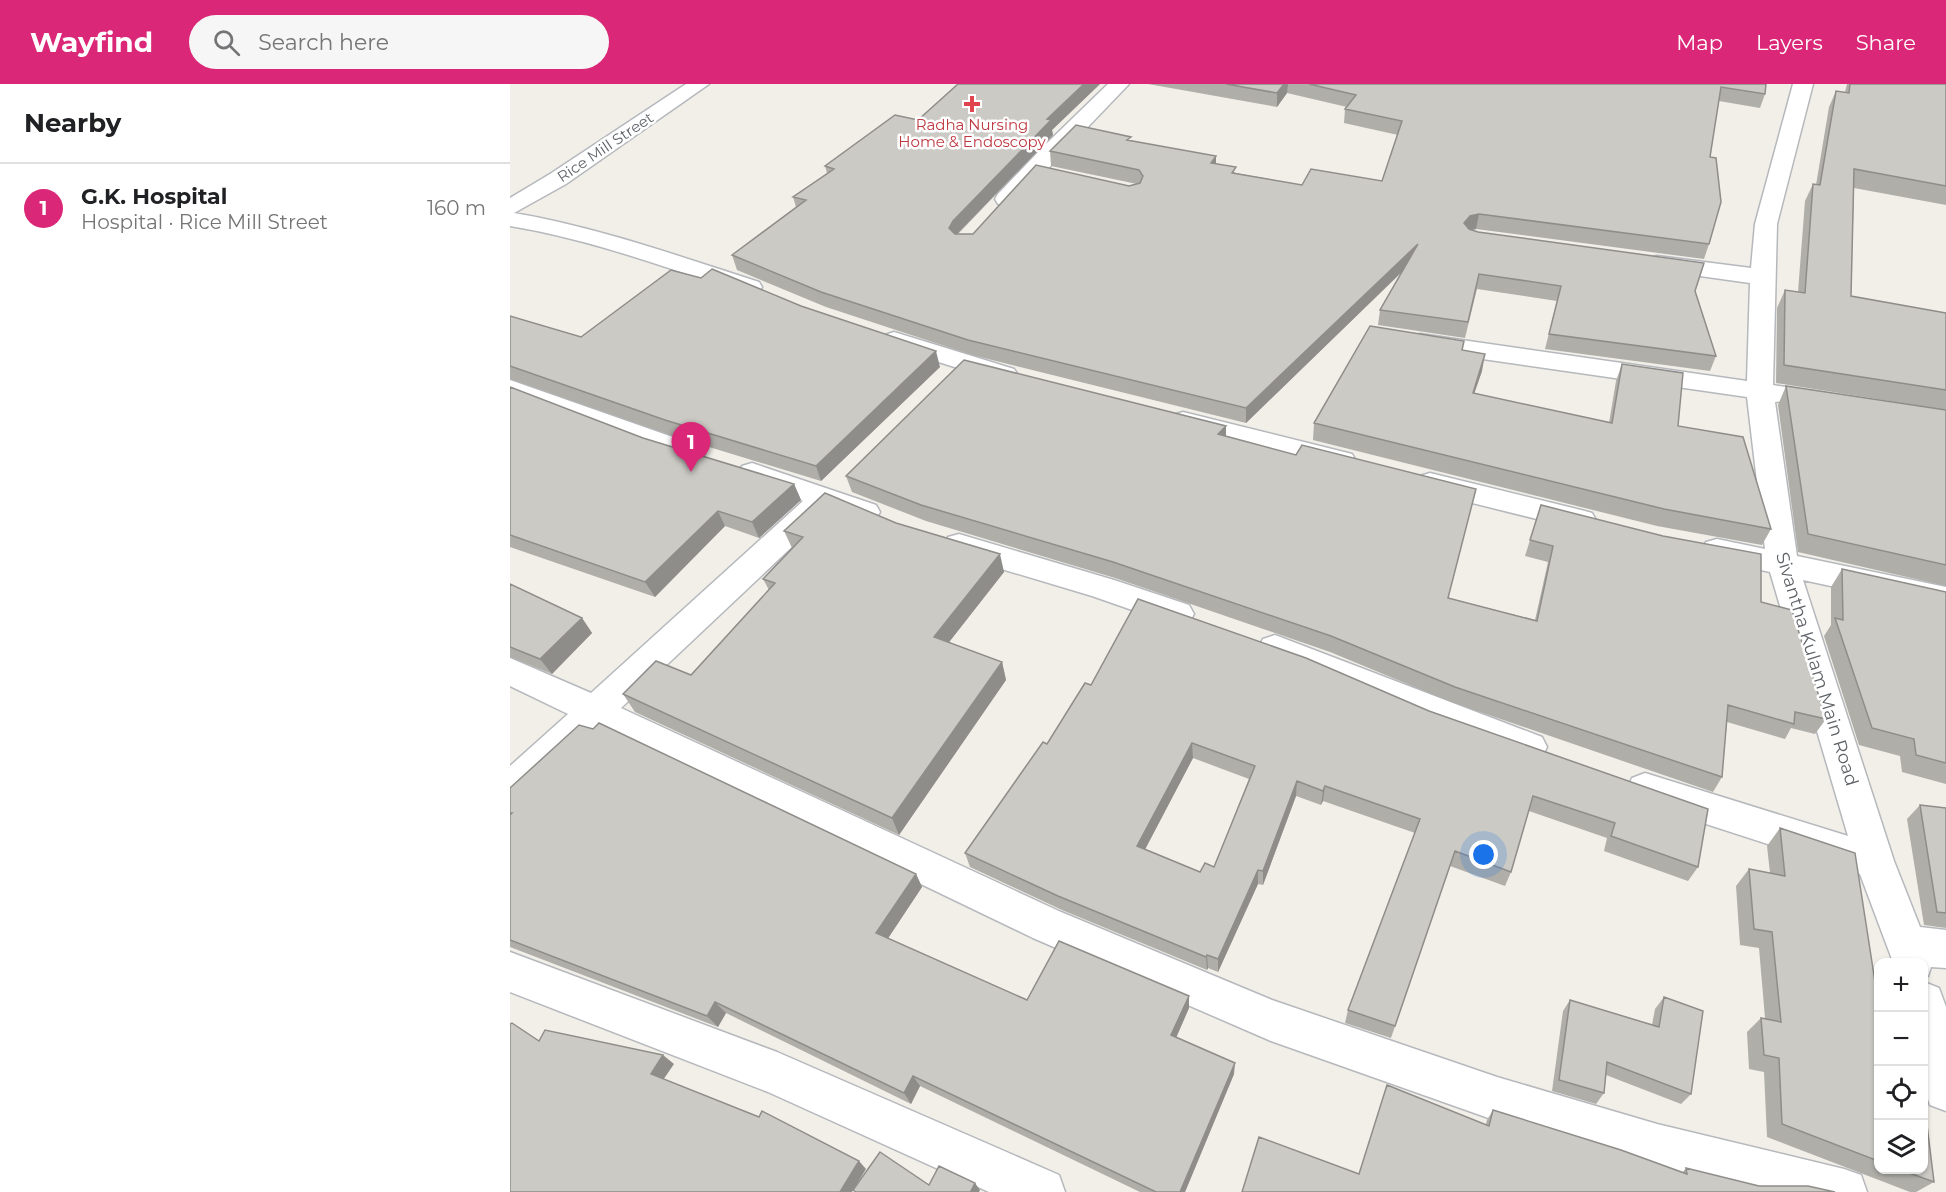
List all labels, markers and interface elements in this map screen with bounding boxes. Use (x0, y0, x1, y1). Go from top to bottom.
search box (189, 15, 609, 69)
text: Wayfind (30, 25, 153, 59)
icon: search (210, 26, 243, 59)
text: Search here (258, 29, 389, 56)
text: Map (1676, 30, 1723, 55)
text: Layers (1756, 30, 1823, 55)
text: Share (1856, 30, 1916, 55)
marker: Radha Nursing Home & Endoscopy (963, 95, 981, 113)
text: Nearby (24, 107, 121, 139)
street label: Rice Mill Street (553, 108, 657, 186)
place label: Radha Nursing Home & Endoscopy (898, 115, 1047, 151)
text: G.K. Hospital (81, 183, 227, 210)
text: 1 (40, 196, 47, 220)
text: 160 m (427, 196, 486, 220)
text: Hospital · Rice Mill Street (81, 210, 328, 234)
pin: 1 (672, 422, 711, 472)
street label: Sivantha Kulam Main Road (1771, 549, 1863, 789)
your location (1469, 840, 1498, 869)
map controls (1874, 958, 1928, 1174)
button: + (1874, 958, 1928, 1012)
button: − (1874, 1012, 1928, 1066)
button: locate (1874, 1066, 1928, 1120)
button: layers (1874, 1120, 1928, 1174)

